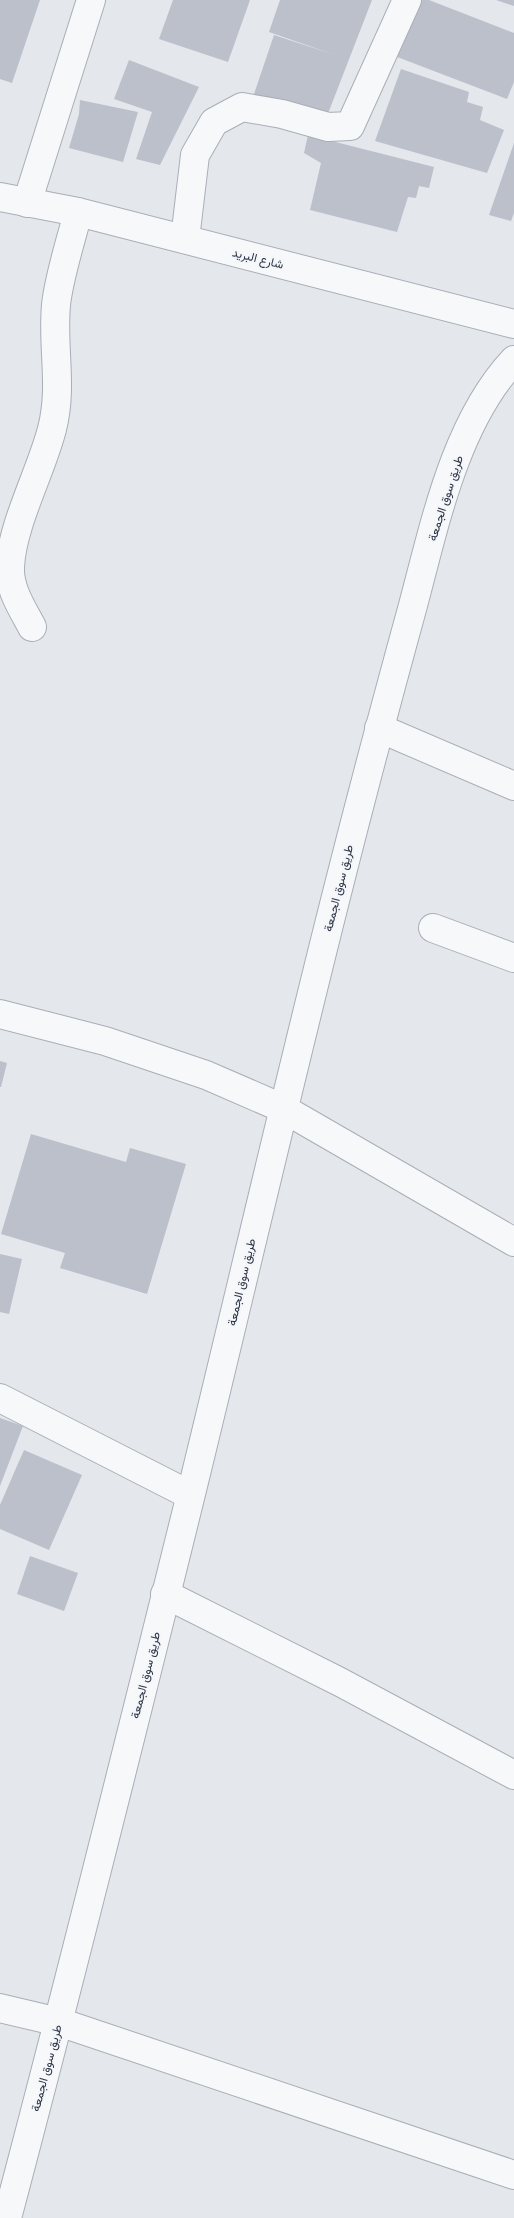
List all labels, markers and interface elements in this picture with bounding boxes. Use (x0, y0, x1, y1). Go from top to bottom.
street label: شارع البريد (230, 244, 285, 274)
street label: طريق سوق الجمعة (424, 453, 467, 543)
street label: طريق سوق الجمعة (320, 843, 357, 933)
street label: طريق سوق الجمعة (224, 1237, 259, 1327)
street label: طريق سوق الجمعة (127, 1630, 164, 1720)
street label: طريق سوق الجمعة (27, 2023, 66, 2113)

